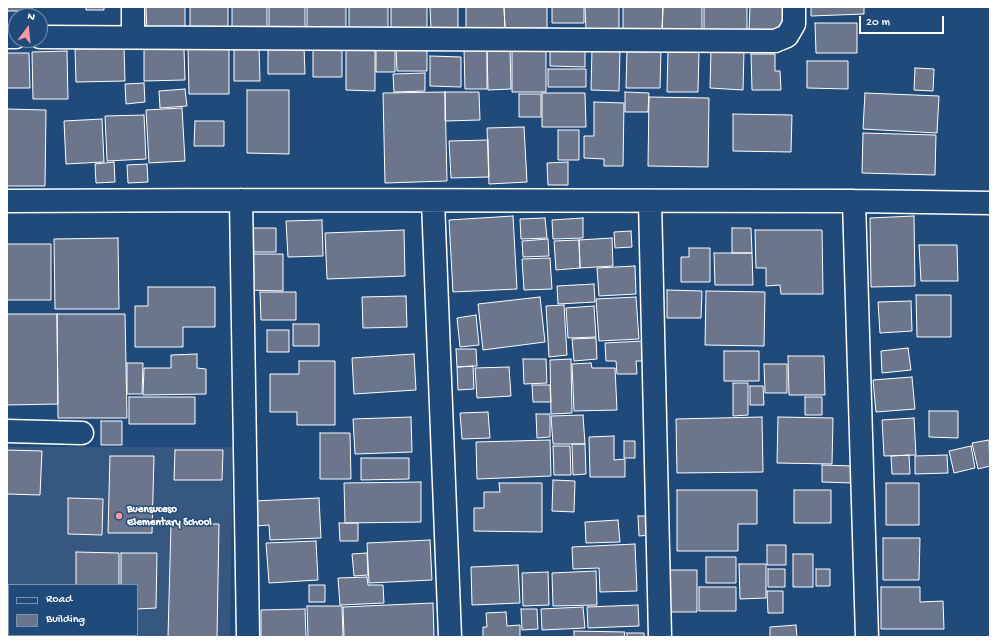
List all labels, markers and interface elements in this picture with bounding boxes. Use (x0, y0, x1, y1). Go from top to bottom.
north arrow (8, 8, 48, 48)
scale bar (861, 8, 946, 34)
text: N (26, 11, 36, 24)
text: 20 m (866, 16, 890, 30)
place label: Buensuceso Elementary School (127, 503, 212, 529)
marker: Buensuceso Elementary School (114, 511, 124, 521)
legend (8, 584, 138, 636)
text: Road (46, 593, 72, 607)
text: Building (46, 613, 85, 627)

